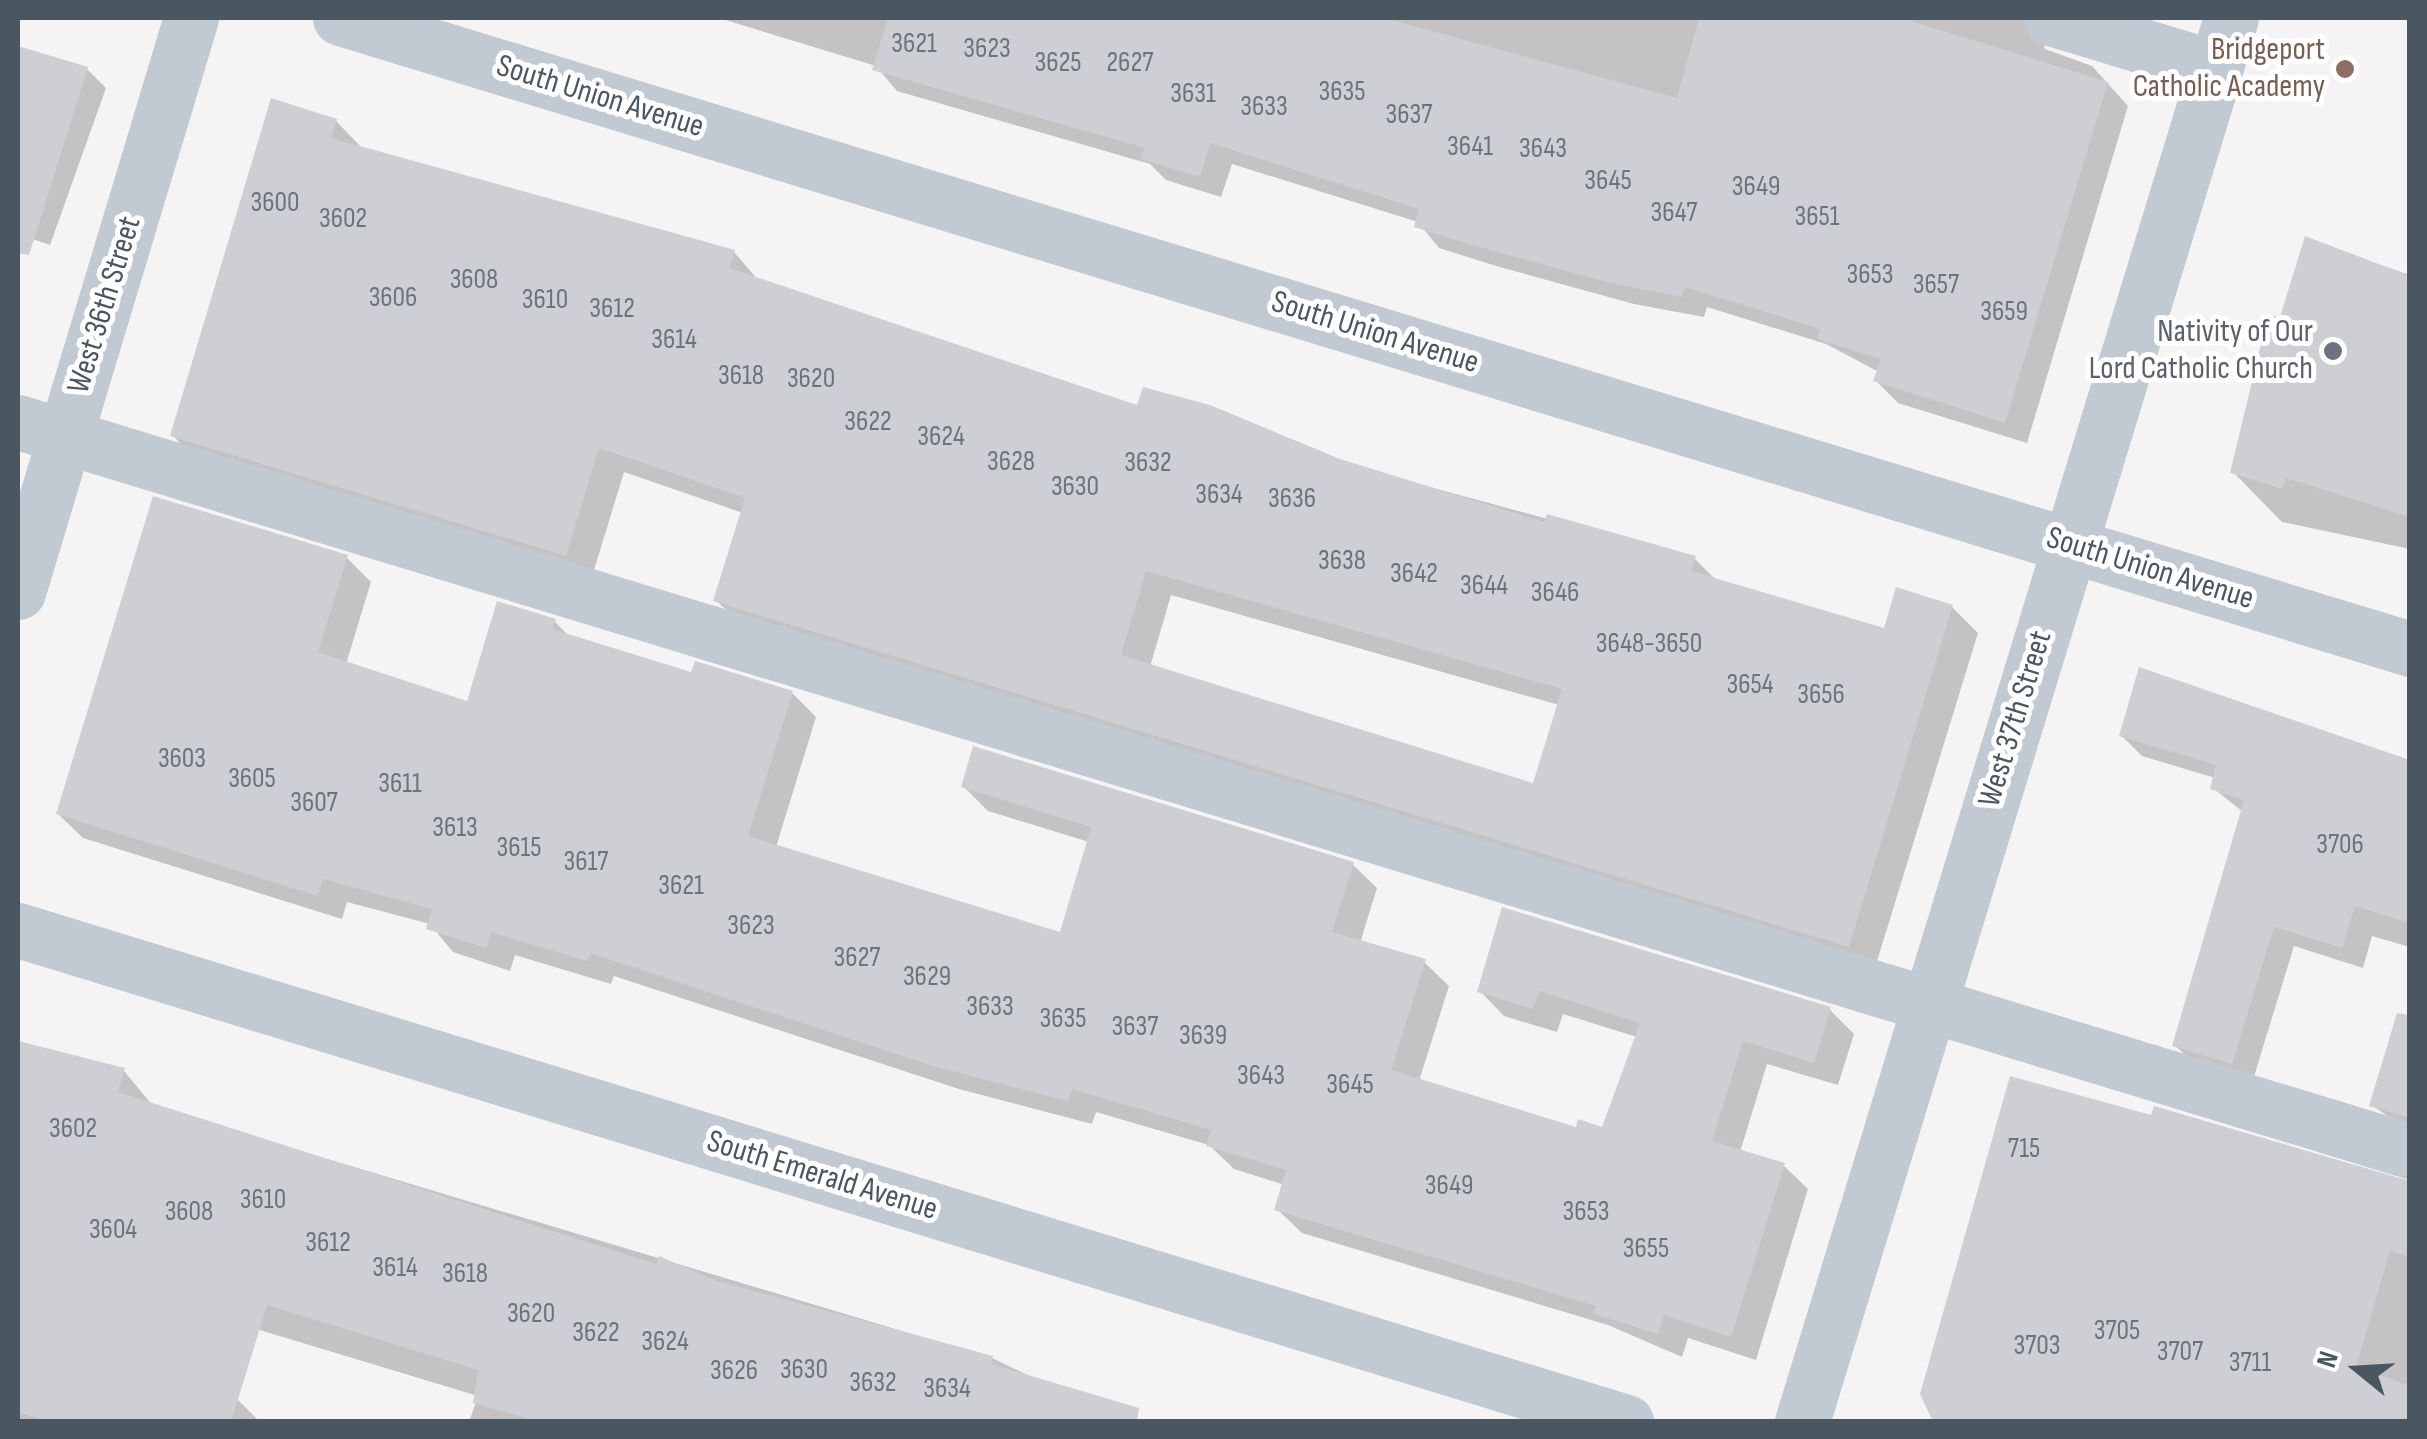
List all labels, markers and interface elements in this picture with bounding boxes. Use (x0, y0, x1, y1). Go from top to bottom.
house number: 3621 (891, 27, 937, 61)
house number: 3623 (963, 32, 1011, 66)
place label: Bridgeport Catholic Academy (2133, 32, 2325, 107)
house number: 3625 (1035, 46, 1081, 80)
house number: 2627 (1107, 46, 1153, 80)
street label: South Union Avenue (492, 47, 708, 147)
marker: Bridgeport Catholic Academy (2334, 58, 2356, 80)
house number: 3635 (1319, 75, 1365, 109)
house number: 3631 (1170, 77, 1216, 111)
house number: 3633 (1240, 90, 1288, 124)
house number: 3637 (1386, 98, 1432, 132)
house number: 3641 (1447, 130, 1493, 164)
house number: 3643 (1519, 132, 1567, 166)
house number: 3645 (1584, 164, 1632, 198)
house number: 3649 (1732, 170, 1780, 204)
house number: 3600 (251, 186, 299, 220)
house number: 3647 (1650, 196, 1698, 230)
house number: 3651 (1795, 200, 1839, 234)
house number: 3602 (319, 202, 367, 236)
street label: West 36th Street (60, 212, 150, 398)
house number: 3653 (1847, 258, 1893, 292)
house number: 3608 (450, 263, 498, 297)
house number: 3657 (1913, 268, 1959, 302)
house number: 3606 (369, 281, 417, 315)
house number: 3610 (522, 283, 568, 317)
street label: South Union Avenue (1267, 283, 1483, 383)
house number: 3612 (589, 292, 635, 326)
house number: 3659 (1980, 295, 2028, 329)
place label: Nativity of Our Lord Catholic Church (2089, 314, 2313, 389)
house number: 3614 (651, 323, 697, 357)
marker: Nativity of Our Lord Catholic Church (2322, 340, 2344, 362)
house number: 3618 (718, 359, 764, 393)
house number: 3620 (787, 362, 835, 396)
house number: 3622 (844, 405, 892, 439)
house number: 3624 (917, 420, 965, 454)
house number: 3628 (987, 445, 1035, 479)
house number: 3632 (1124, 446, 1172, 480)
house number: 3630 (1051, 470, 1099, 504)
house number: 3634 (1195, 478, 1243, 512)
house number: 3636 (1268, 482, 1316, 516)
street label: South Union Avenue (2042, 519, 2258, 619)
house number: 3638 (1318, 544, 1366, 578)
house number: 3642 (1390, 557, 1438, 591)
house number: 3644 (1460, 569, 1508, 603)
house number: 3646 (1531, 576, 1579, 610)
street label: West 37th Street (1971, 626, 2061, 812)
house number: 3648-3650 (1596, 627, 1702, 661)
house number: 3654 (1727, 668, 1773, 702)
house number: 3656 (1797, 678, 1845, 712)
house number: 3603 (158, 742, 206, 776)
house number: 3605 (228, 762, 276, 796)
house number: 3611 (378, 767, 422, 801)
house number: 3607 (290, 786, 338, 820)
house number: 3613 (432, 811, 478, 845)
house number: 3706 (2316, 828, 2364, 862)
house number: 3615 (497, 831, 541, 865)
house number: 3617 (564, 845, 608, 879)
house number: 3621 (658, 869, 704, 903)
house number: 3623 (727, 909, 775, 943)
house number: 3627 (834, 941, 880, 975)
house number: 3629 (903, 960, 951, 994)
house number: 3633 (966, 990, 1014, 1024)
house number: 3635 (1040, 1002, 1086, 1036)
house number: 3637 (1112, 1010, 1158, 1044)
house number: 3639 (1179, 1019, 1227, 1053)
house number: 3643 (1237, 1059, 1285, 1093)
house number: 3645 (1326, 1068, 1374, 1102)
house number: 3602 (49, 1112, 97, 1146)
street label: South Emerald Avenue (702, 1123, 942, 1229)
house number: 715 (2008, 1132, 2040, 1166)
house number: 3649 (1425, 1169, 1473, 1203)
house number: 3610 (240, 1183, 286, 1217)
house number: 3608 (165, 1195, 213, 1229)
house number: 3653 (1563, 1195, 1609, 1229)
house number: 3604 (89, 1213, 137, 1247)
house number: 3612 (305, 1226, 351, 1260)
house number: 3655 (1623, 1232, 1669, 1266)
house number: 3614 (372, 1251, 418, 1285)
house number: 3618 (442, 1257, 488, 1291)
house number: 3620 (507, 1297, 555, 1331)
house number: 3705 (2094, 1314, 2140, 1348)
house number: 3622 (572, 1316, 620, 1350)
north arrow (2307, 1319, 2407, 1419)
house number: 3624 (641, 1325, 689, 1359)
house number: 3703 (2013, 1329, 2061, 1363)
house number: 3707 (2157, 1335, 2203, 1369)
house number: 3711 (2229, 1346, 2271, 1380)
text: N (2310, 1347, 2346, 1372)
house number: 3630 (780, 1353, 828, 1387)
house number: 3626 (710, 1354, 758, 1388)
house number: 3632 (849, 1366, 897, 1400)
house number: 3634 (923, 1372, 971, 1406)

